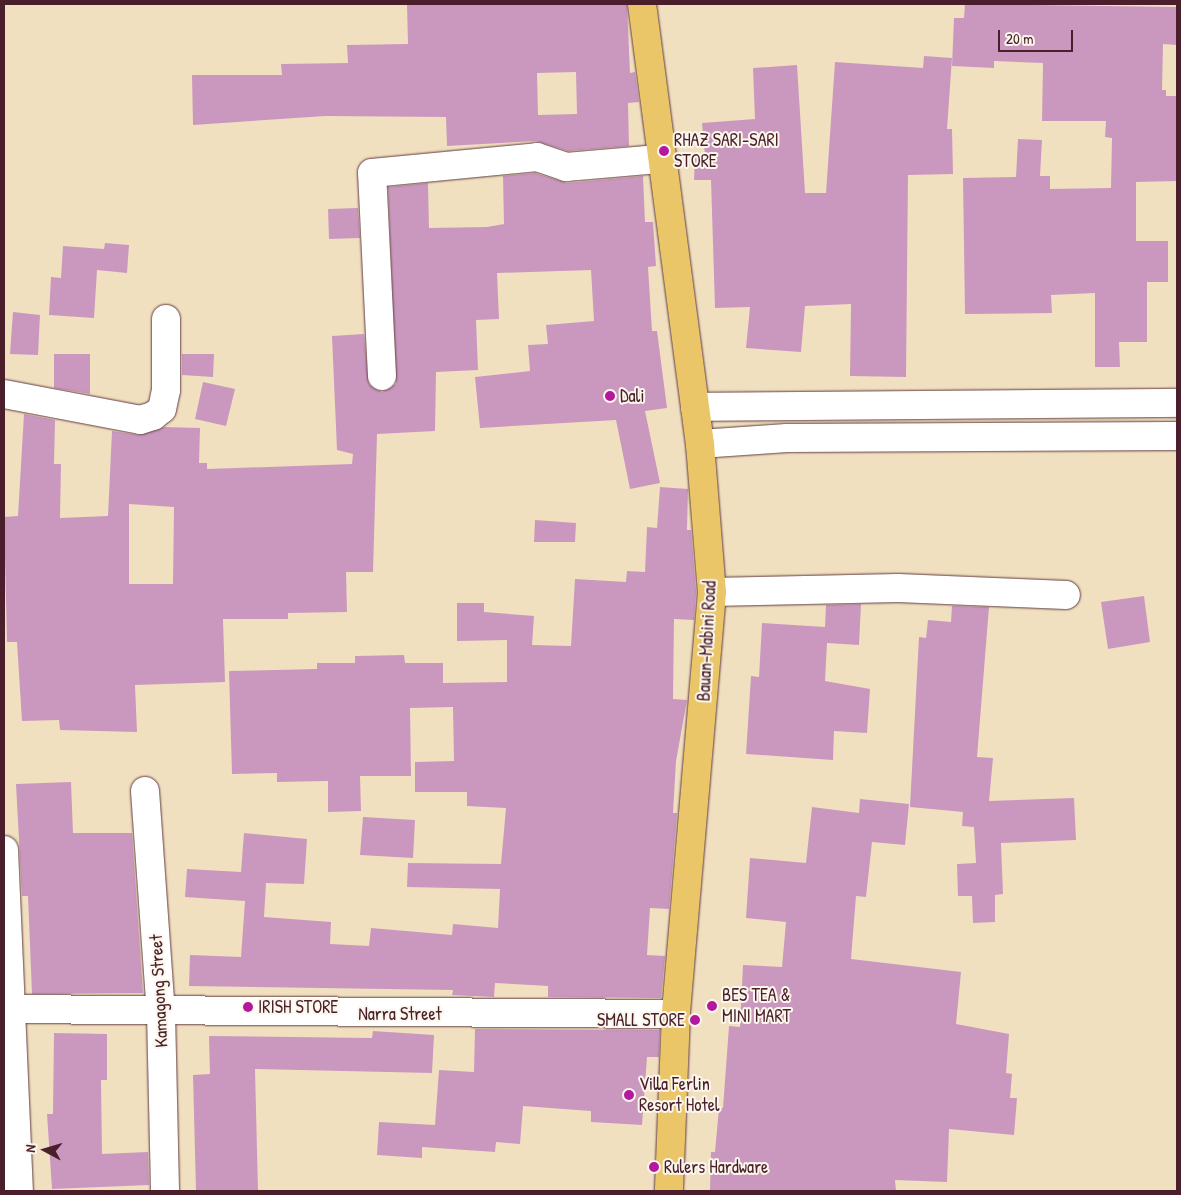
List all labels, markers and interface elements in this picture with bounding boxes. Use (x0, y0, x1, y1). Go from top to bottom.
scale bar (1001, 20, 1076, 52)
text: 20 m (1006, 28, 1033, 49)
place label: RHAZ SARI-SARI STORE (674, 130, 779, 172)
marker: RHAZ SARI-SARI STORE (658, 145, 670, 157)
place label: Dali (620, 385, 644, 407)
marker: Dali (604, 390, 616, 402)
street label: Bauan-Mabini Road (693, 580, 721, 702)
street label: Kamagong Street (145, 934, 173, 1048)
place label: BES TEA & MINI MART (722, 985, 791, 1028)
place label: IRISH STORE (258, 996, 338, 1018)
marker: BES TEA & MINI MART (706, 1000, 718, 1012)
marker: IRISH STORE (242, 1001, 254, 1013)
street label: Narra Street (358, 1003, 442, 1025)
place label: SMALL STORE (597, 1009, 685, 1031)
marker: SMALL STORE (689, 1014, 701, 1026)
place label: Villa Ferlin Resort Hotel (639, 1074, 720, 1116)
marker: Villa Ferlin Resort Hotel (623, 1089, 635, 1101)
north arrow (20, 1125, 70, 1175)
text: N (20, 1144, 39, 1153)
place label: Rulers Hardware (664, 1156, 768, 1178)
marker: Rulers Hardware (648, 1161, 660, 1173)

